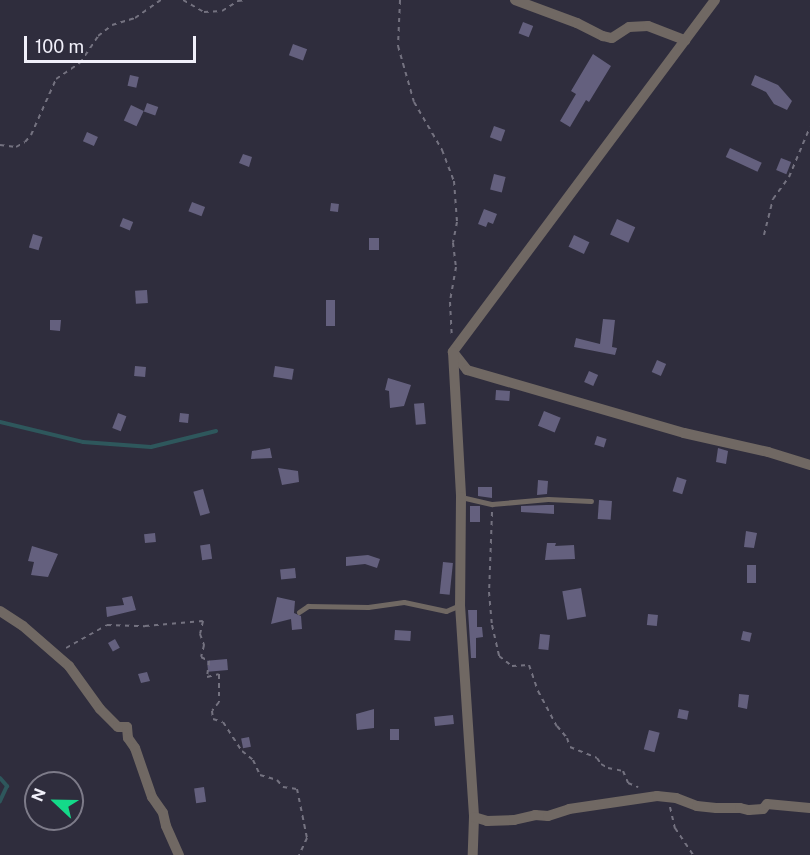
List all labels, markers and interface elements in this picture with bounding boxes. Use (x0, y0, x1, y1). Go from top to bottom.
scale bar (27, 24, 200, 62)
text: 100 m (35, 36, 84, 57)
north arrow (24, 771, 84, 831)
text: N (28, 785, 50, 804)

